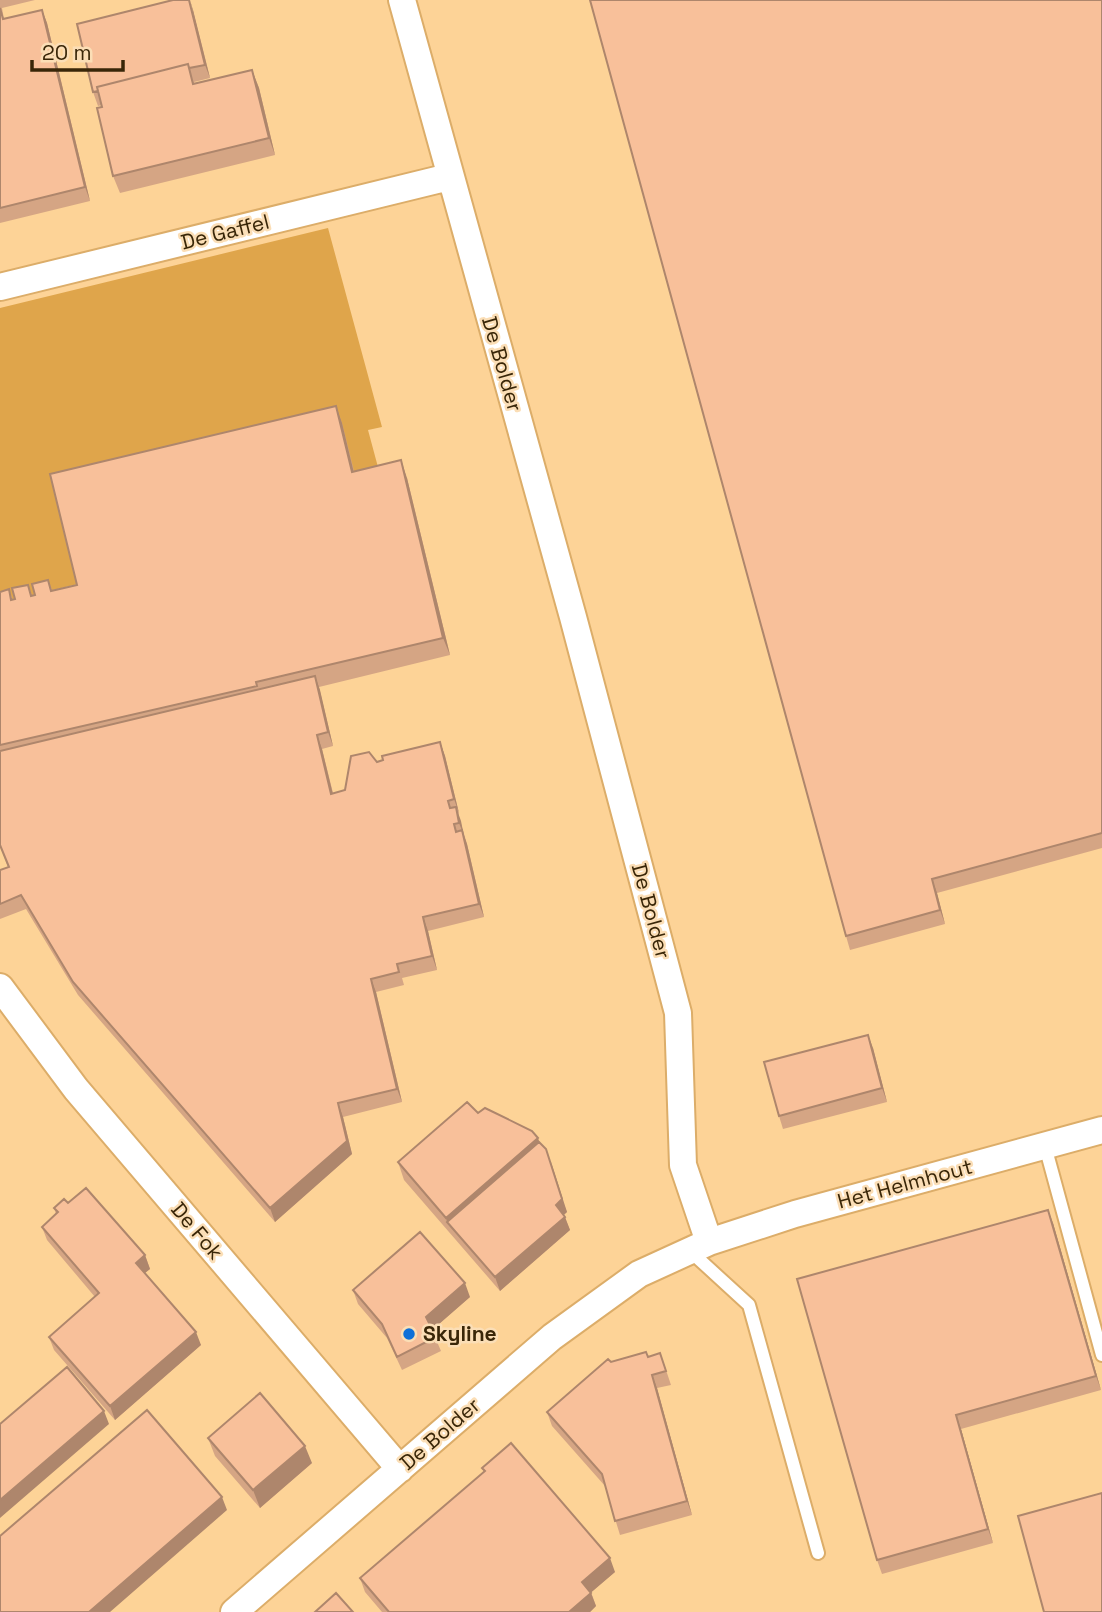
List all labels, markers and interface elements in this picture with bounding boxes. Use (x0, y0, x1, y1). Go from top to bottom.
scale bar (32, 28, 122, 72)
text: 20 m (42, 39, 92, 66)
street label: De Gaffel (178, 208, 272, 256)
street label: De Bolder (476, 313, 529, 415)
street label: De Bolder (626, 860, 677, 962)
street label: Het Helmhout (834, 1153, 975, 1214)
street label: De Fok (165, 1196, 229, 1265)
place label: Skyline (423, 1320, 497, 1347)
marker: Skyline (401, 1326, 417, 1342)
street label: De Bolder (394, 1391, 485, 1476)

